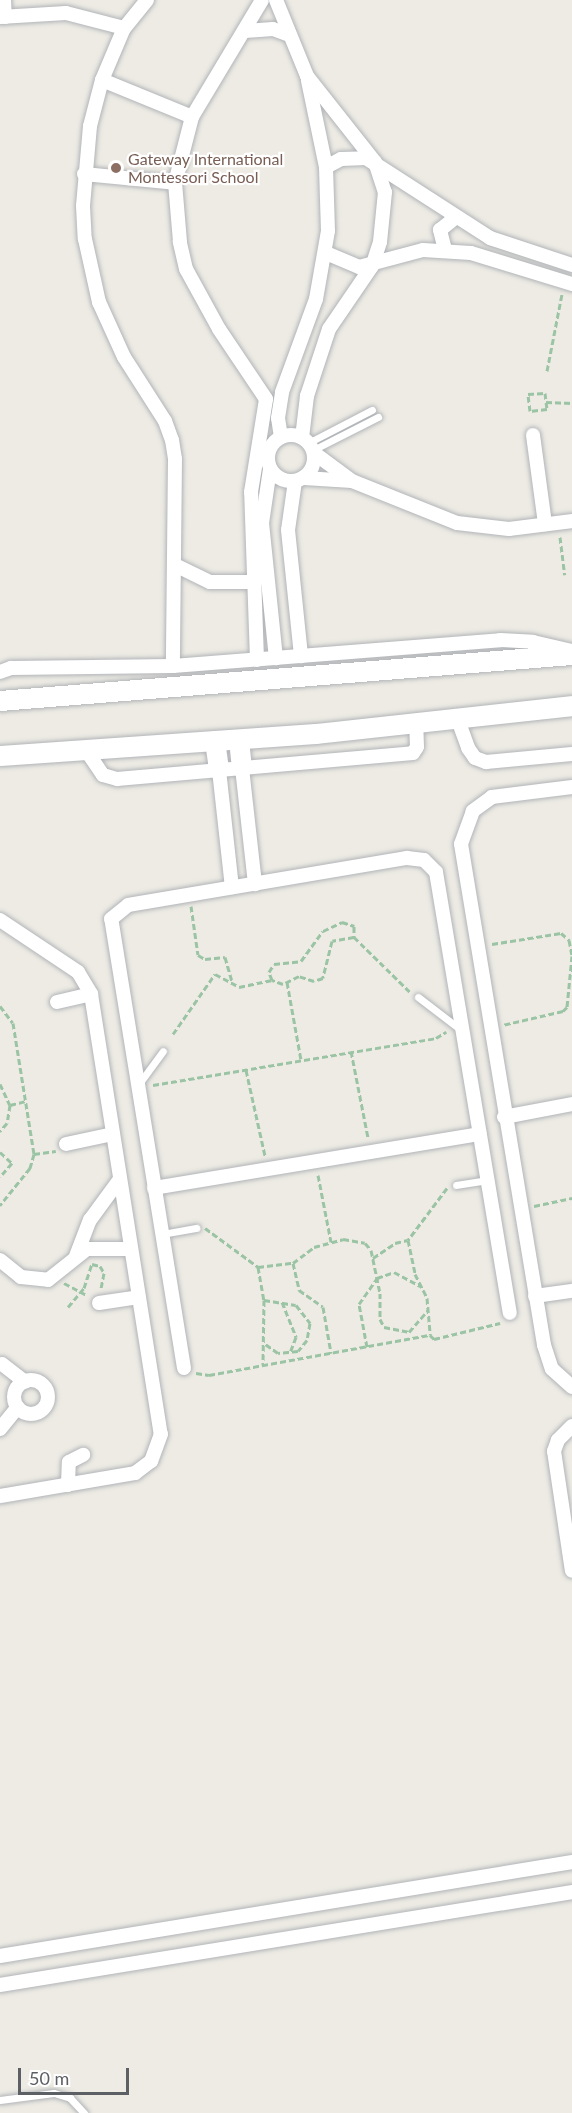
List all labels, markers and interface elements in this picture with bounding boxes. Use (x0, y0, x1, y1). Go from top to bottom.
place label: Gateway International Montessori School (128, 149, 284, 187)
marker: Gateway International Montessori School (109, 161, 123, 175)
scale bar (21, 2056, 132, 2094)
text: 50 m (29, 2067, 69, 2089)

